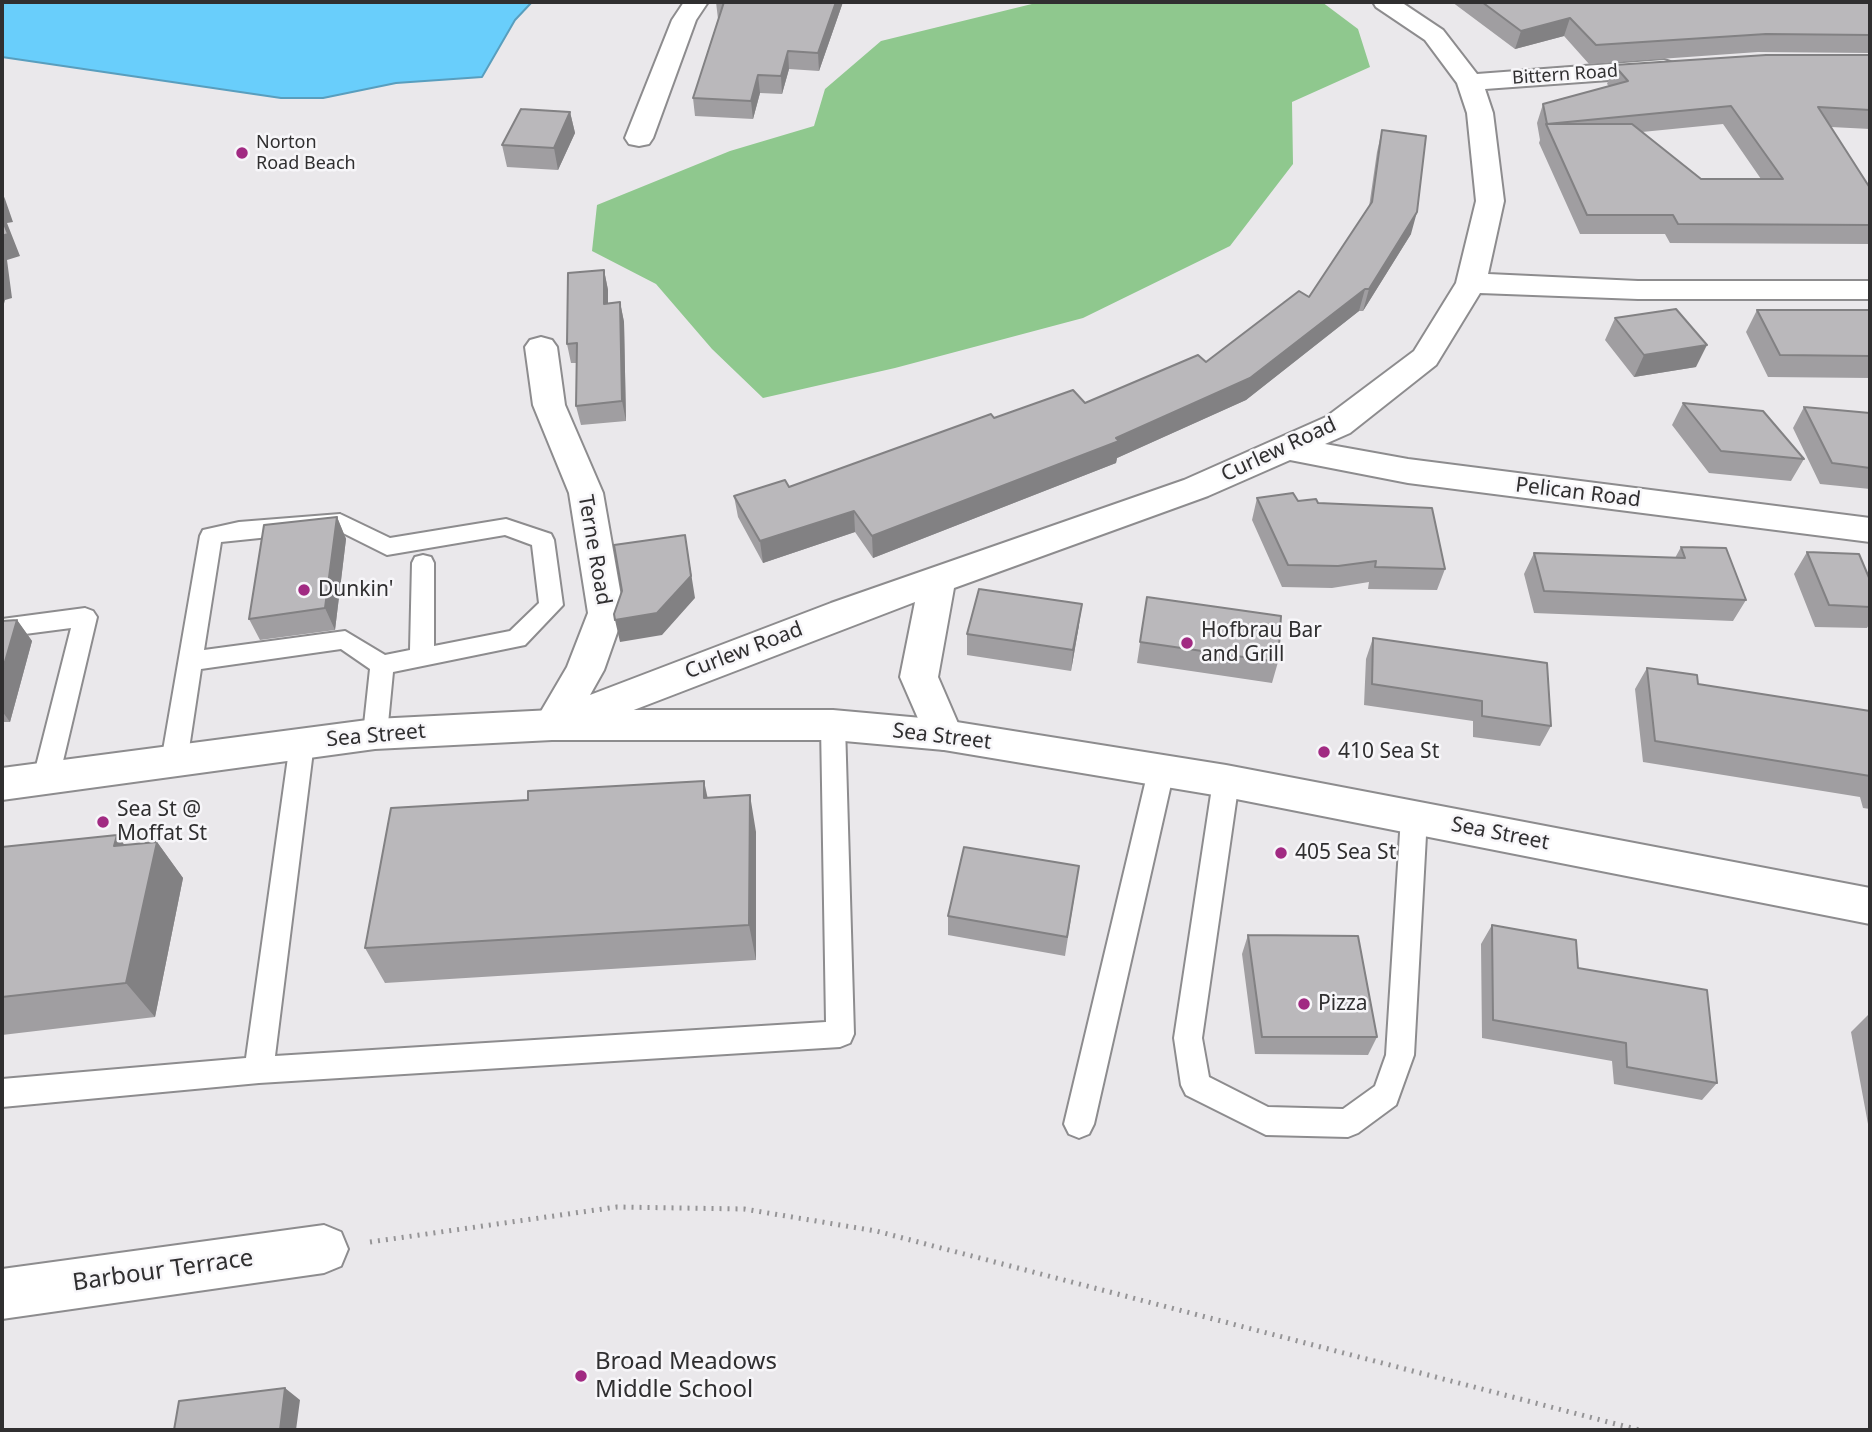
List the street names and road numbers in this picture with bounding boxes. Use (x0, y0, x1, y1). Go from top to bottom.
street label: Bittern Road (1511, 61, 1619, 89)
street label: Curlew Road (1217, 412, 1341, 488)
street label: Pelican Road (1514, 473, 1642, 513)
street label: Terne Road (572, 493, 616, 607)
street label: Curlew Road (682, 617, 806, 685)
street label: Sea Street (891, 718, 993, 756)
street label: Sea Street (325, 719, 427, 753)
street label: Sea Street (1449, 812, 1551, 856)
street label: Barbour Terrace (71, 1244, 255, 1298)

